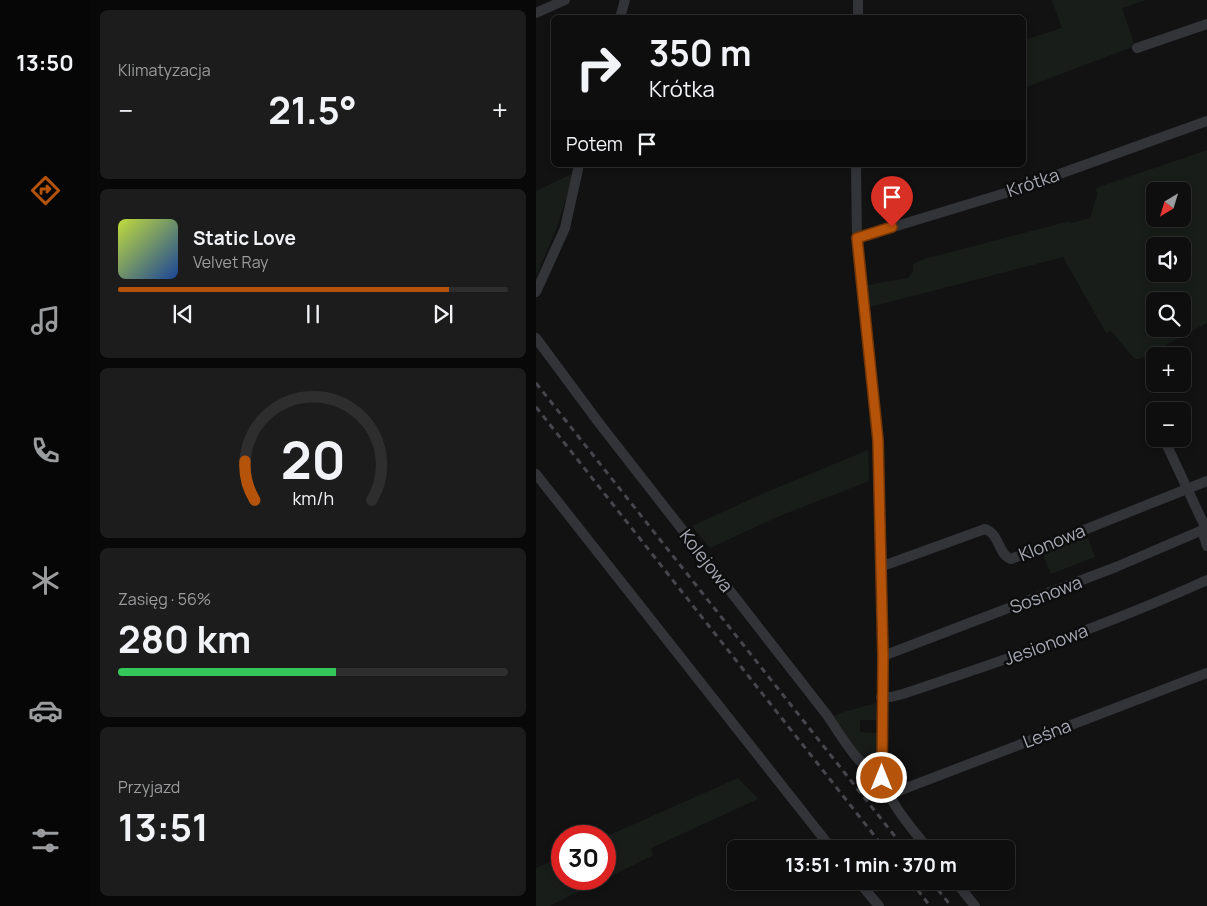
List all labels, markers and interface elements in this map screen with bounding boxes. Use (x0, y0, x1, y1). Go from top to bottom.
text: 350 m (649, 29, 751, 77)
icon: right (566, 35, 631, 100)
text: 13:50 (16, 48, 74, 78)
text: Klimatyzacja (118, 59, 211, 81)
text: Krótka (649, 74, 715, 104)
text: 21.5° (268, 83, 357, 135)
text: − (118, 91, 133, 129)
text: + (492, 91, 508, 129)
icon: arrive (633, 130, 661, 158)
text: Potem (566, 131, 623, 157)
street label: Krótka (1003, 162, 1062, 202)
icon: directions (28, 173, 63, 208)
pin (871, 176, 913, 227)
north arrow (1146, 182, 1191, 228)
map controls (1146, 182, 1191, 447)
icon: arrive (878, 183, 906, 211)
text: Static Love (193, 225, 296, 251)
button: sound (1146, 237, 1191, 282)
text: Velvet Ray (193, 251, 269, 273)
button: search (1146, 292, 1191, 337)
icon: previous (169, 300, 197, 328)
icon: pause (299, 300, 327, 328)
icon: next (429, 300, 457, 328)
icon: music (28, 303, 63, 338)
button: + (1146, 347, 1191, 392)
button: − (1146, 402, 1191, 447)
text: 20 (280, 424, 346, 495)
icon: phone (28, 433, 63, 468)
text: km/h (292, 486, 334, 510)
street label: Klonowa (1015, 518, 1088, 566)
street label: Kolejowa (675, 524, 739, 597)
icon: climate (28, 563, 63, 598)
street label: Sosnowa (1006, 569, 1085, 619)
text: Zasięg · 56% (118, 588, 211, 610)
text: 280 km (118, 612, 251, 664)
street label: Jesionowa (1001, 618, 1091, 670)
icon: car (28, 693, 63, 728)
street label: Leśna (1019, 713, 1074, 753)
position arrow (855, 751, 907, 803)
text: Przyjazd (118, 776, 180, 798)
text: 13:51 (118, 800, 209, 852)
icon: filters (28, 823, 63, 858)
speed limit sign: 30 (551, 825, 616, 890)
text: 13:51 · 1 min · 370 m (785, 852, 957, 878)

